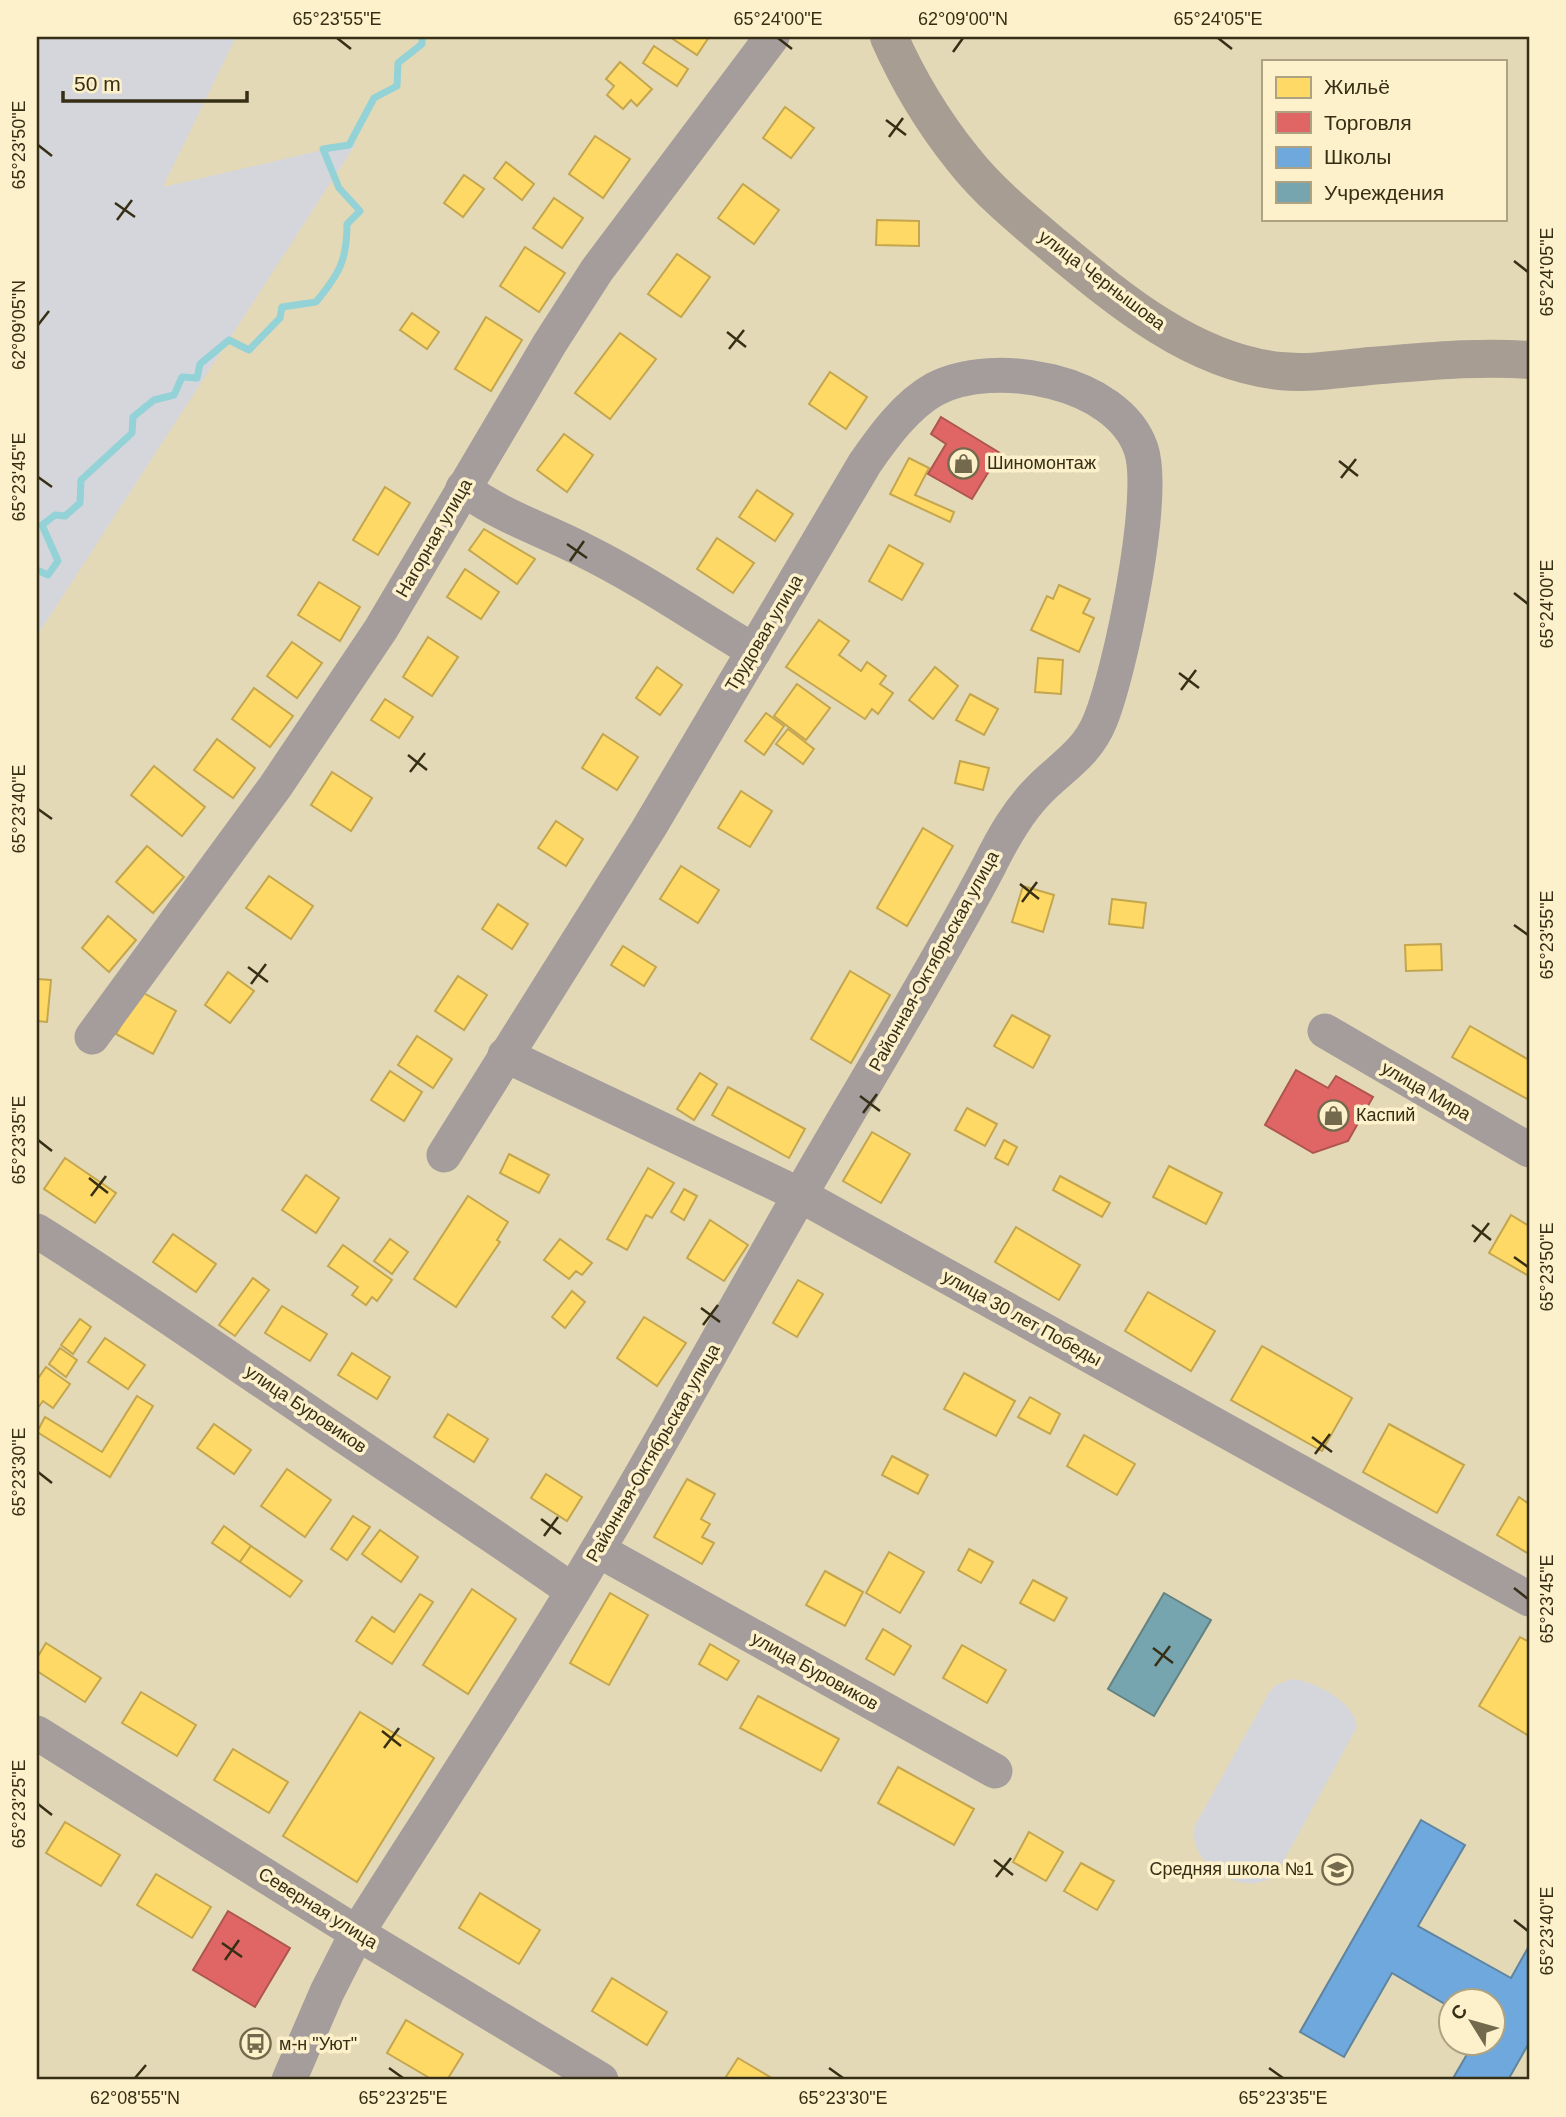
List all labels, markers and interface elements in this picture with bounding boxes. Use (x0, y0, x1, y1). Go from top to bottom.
text: 65°23'55"E (292, 9, 382, 29)
text: 65°24'00"E (733, 9, 823, 29)
text: 62°09'00"N (918, 9, 1008, 29)
text: 65°24'05"E (1173, 9, 1263, 29)
scale bar (63, 60, 247, 104)
legend (1262, 60, 1506, 220)
text: 50 m (74, 72, 121, 95)
text: Жильё (1324, 75, 1390, 98)
text: 65°23'50"E (9, 100, 29, 190)
text: Торговля (1324, 111, 1412, 134)
text: Школы (1324, 145, 1391, 168)
text: Учреждения (1324, 181, 1444, 204)
street label: улица Чернышова (1035, 226, 1170, 335)
text: 65°24'05"E (1537, 227, 1557, 317)
text: 62°09'05"N (9, 280, 29, 370)
text: 65°23'45"E (9, 432, 29, 522)
shop icon: Шиномонтаж (947, 446, 981, 480)
place label: Шиномонтаж (987, 453, 1096, 473)
street label: Нагорная улица (392, 474, 476, 601)
text: 65°24'00"E (1537, 559, 1557, 649)
street label: Трудовая улица (721, 570, 807, 695)
text: 65°23'40"E (9, 764, 29, 854)
street label: Районная-Октябрьская улица (865, 847, 1003, 1074)
text: 65°23'55"E (1537, 890, 1557, 980)
street label: улица Мира (1378, 1057, 1475, 1125)
text: 65°23'35"E (9, 1095, 29, 1185)
shop icon: Каспий (1316, 1098, 1350, 1132)
place label: Каспий (1356, 1105, 1415, 1125)
text: 65°23'50"E (1537, 1222, 1557, 1312)
street label: улица 30 лет Победы (939, 1266, 1105, 1370)
street label: Районная-Октябрьская улица (582, 1340, 724, 1566)
street label: улица Буровиков (242, 1361, 370, 1457)
text: 65°23'30"E (9, 1427, 29, 1517)
text: 65°23'45"E (1537, 1554, 1557, 1644)
street label: улица Буровиков (748, 1628, 882, 1714)
text: 65°23'25"E (9, 1759, 29, 1849)
school or university icon: Средняя школа №1 (1320, 1852, 1354, 1886)
place label: Средняя школа №1 (1149, 1859, 1314, 1879)
street label: Северная улица (255, 1863, 382, 1953)
text: 65°23'40"E (1537, 1886, 1557, 1976)
north arrow (1436, 1988, 1506, 2058)
text: С (1446, 2000, 1472, 2024)
bus stop icon: м-н "Уют" (239, 2027, 273, 2061)
place label: м-н "Уют" (279, 2034, 357, 2054)
text: 62°08'55"N (90, 2088, 180, 2108)
text: 65°23'25"E (358, 2088, 448, 2108)
text: 65°23'30"E (798, 2088, 888, 2108)
text: 65°23'35"E (1238, 2088, 1328, 2108)

